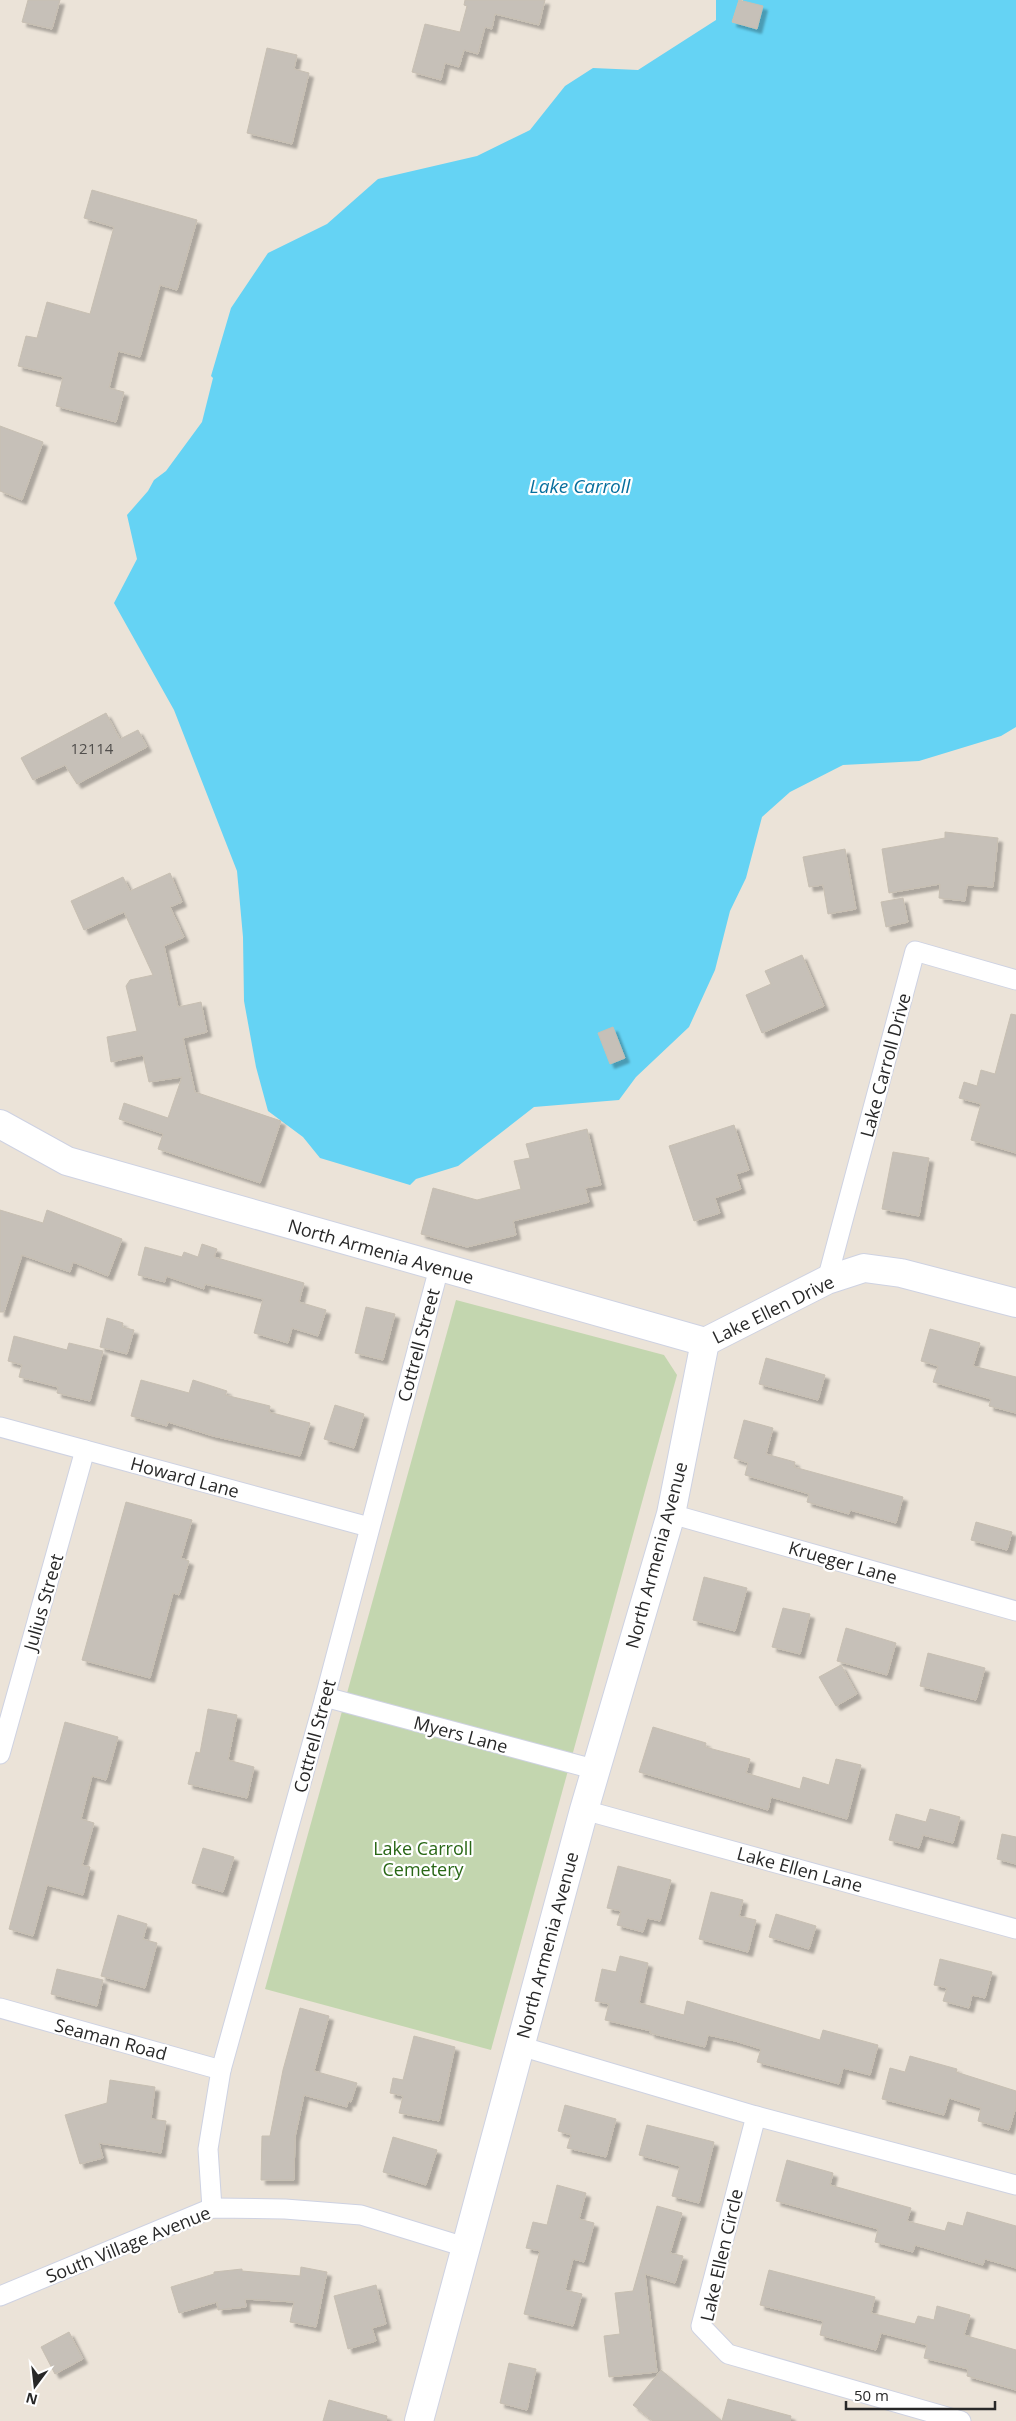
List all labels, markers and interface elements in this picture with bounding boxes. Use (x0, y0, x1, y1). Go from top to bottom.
water label: Lake Carroll (530, 473, 632, 499)
house number: 12114 (71, 738, 114, 758)
street label: Lake Carroll Drive (854, 990, 916, 1140)
street label: North Armenia Avenue (285, 1213, 477, 1289)
street label: Lake Ellen Drive (708, 1269, 838, 1349)
street label: Cottrell Street (391, 1286, 445, 1404)
street label: Howard Lane (128, 1451, 242, 1503)
street label: North Armenia Avenue (620, 1459, 692, 1651)
street label: Krueger Lane (786, 1535, 900, 1589)
street label: Julius Street (17, 1551, 68, 1655)
street label: Cottrell Street (287, 1677, 341, 1795)
street label: Myers Lane (411, 1710, 511, 1758)
park label: Lake Carroll Cemetery (373, 1836, 473, 1881)
street label: Lake Ellen Lane (735, 1841, 865, 1897)
street label: North Armenia Avenue (511, 1849, 583, 2041)
street label: Seaman Road (52, 2012, 170, 2066)
street label: Lake Ellen Circle (694, 2187, 748, 2323)
street label: South Village Avenue (42, 2200, 214, 2288)
north arrow (10, 2361, 60, 2411)
scale bar (846, 2378, 995, 2410)
text: 50 m (854, 2385, 889, 2405)
text: N (24, 2388, 39, 2410)

